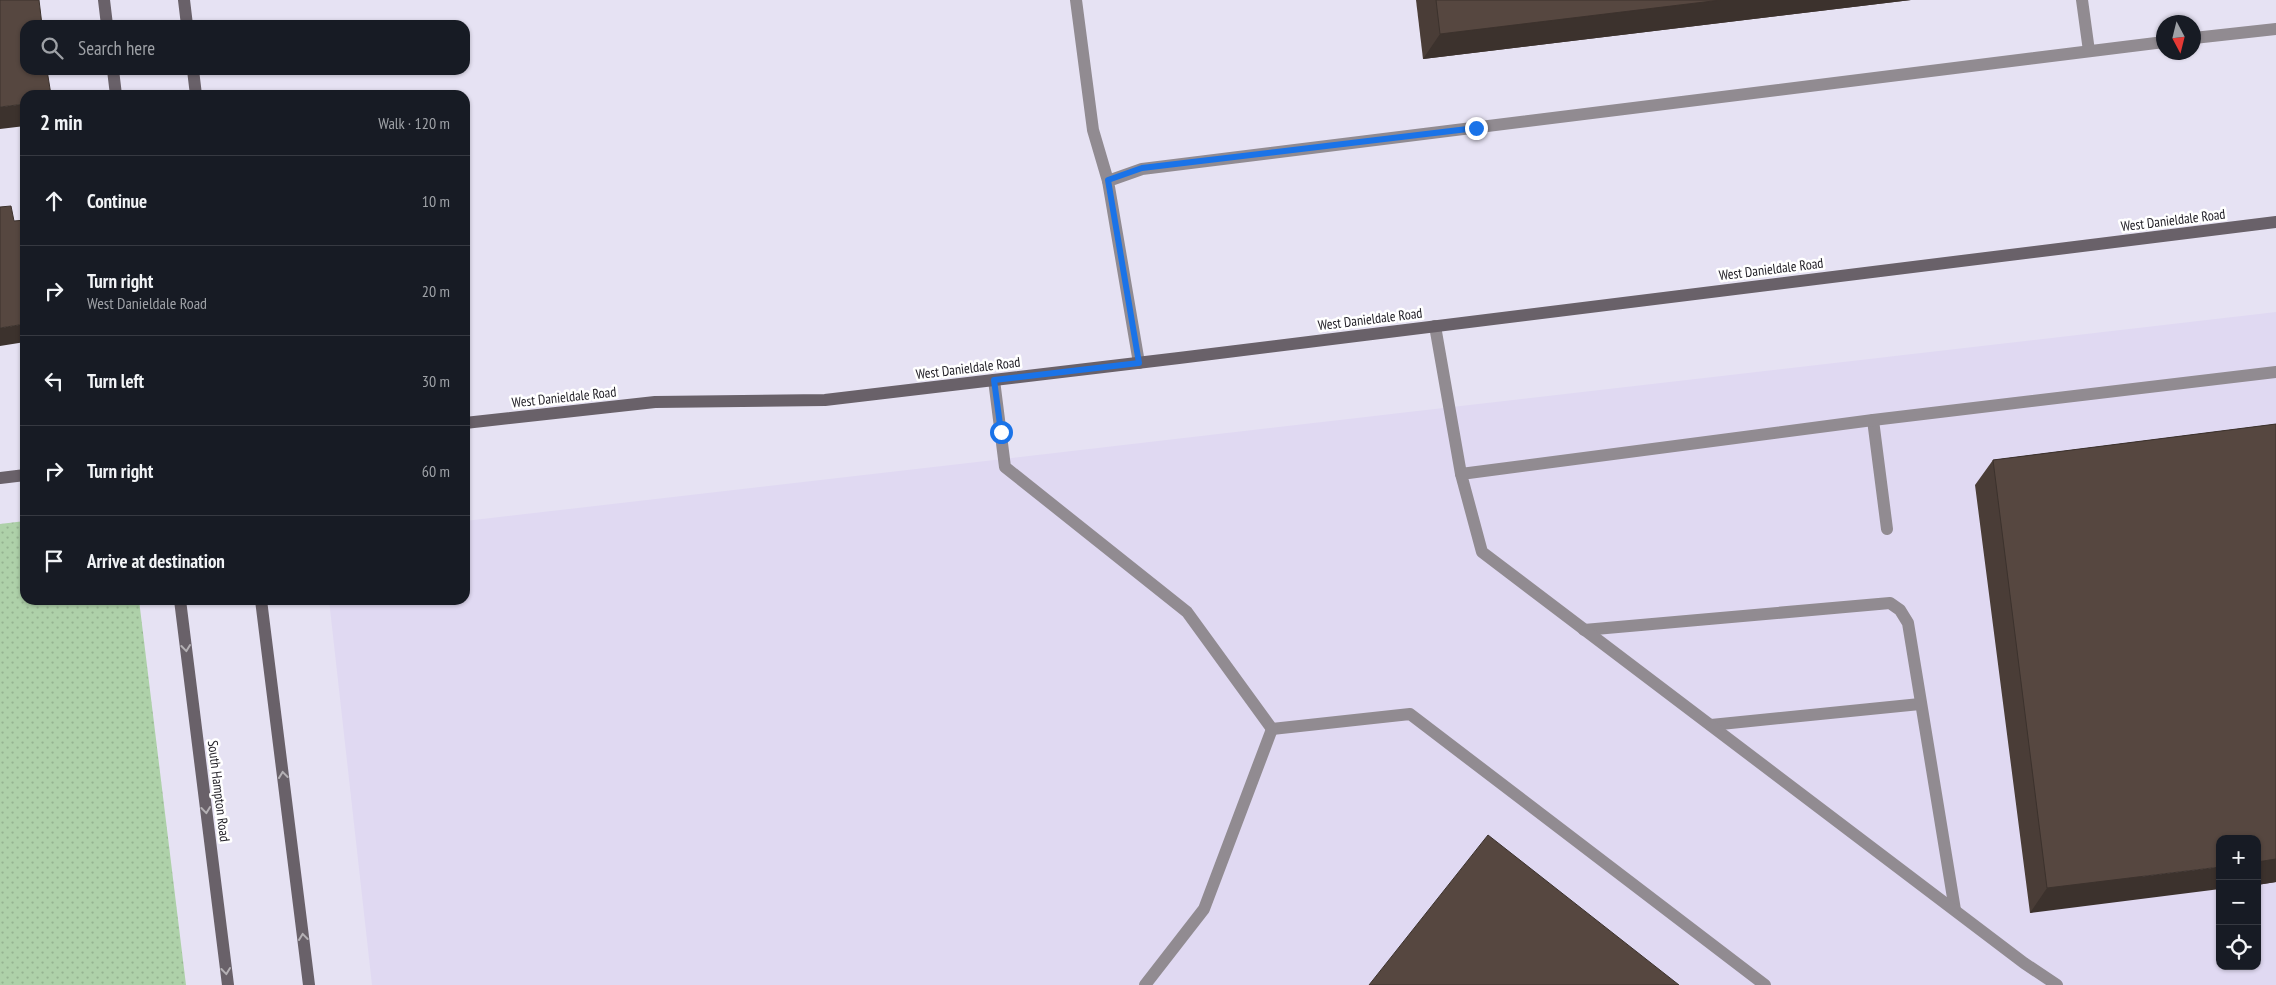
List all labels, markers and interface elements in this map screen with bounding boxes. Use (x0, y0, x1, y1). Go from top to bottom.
north arrow (2156, 15, 2201, 60)
search box (20, 20, 470, 75)
icon: search (38, 34, 66, 62)
text: Search here (78, 36, 155, 60)
text: 2 min (40, 109, 82, 136)
text: Walk · 120 m (378, 113, 450, 133)
route end (1465, 117, 1488, 140)
icon: ahead (40, 187, 68, 215)
text: Continue (87, 189, 147, 213)
text: 10 m (422, 191, 450, 211)
street label: West Danieldale Road (2120, 205, 2226, 235)
street label: West Danieldale Road (1718, 254, 1824, 284)
text: Turn right (87, 269, 153, 293)
icon: right (40, 277, 68, 305)
text: 20 m (422, 281, 450, 301)
text: West Danieldale Road (87, 293, 207, 313)
street label: West Danieldale Road (1317, 304, 1423, 334)
street label: West Danieldale Road (915, 353, 1021, 383)
icon: left (40, 367, 68, 395)
text: Turn left (87, 369, 144, 393)
text: 30 m (422, 371, 450, 391)
street label: West Danieldale Road (511, 383, 617, 411)
route start (990, 421, 1013, 444)
icon: right (40, 457, 68, 485)
text: Turn right (87, 459, 153, 483)
text: 60 m (422, 461, 450, 481)
icon: arrive (40, 547, 68, 575)
text: Arrive at destination (87, 549, 225, 573)
one-way arrow (180, 645, 191, 653)
street label: South Hampton Road (204, 739, 234, 843)
one-way arrow (278, 771, 289, 779)
one-way arrow (200, 806, 211, 814)
map controls (2216, 835, 2261, 970)
button: + (2216, 835, 2261, 880)
button: − (2216, 880, 2261, 925)
button: locate (2216, 925, 2261, 970)
one-way arrow (298, 932, 309, 940)
one-way arrow (220, 967, 231, 975)

